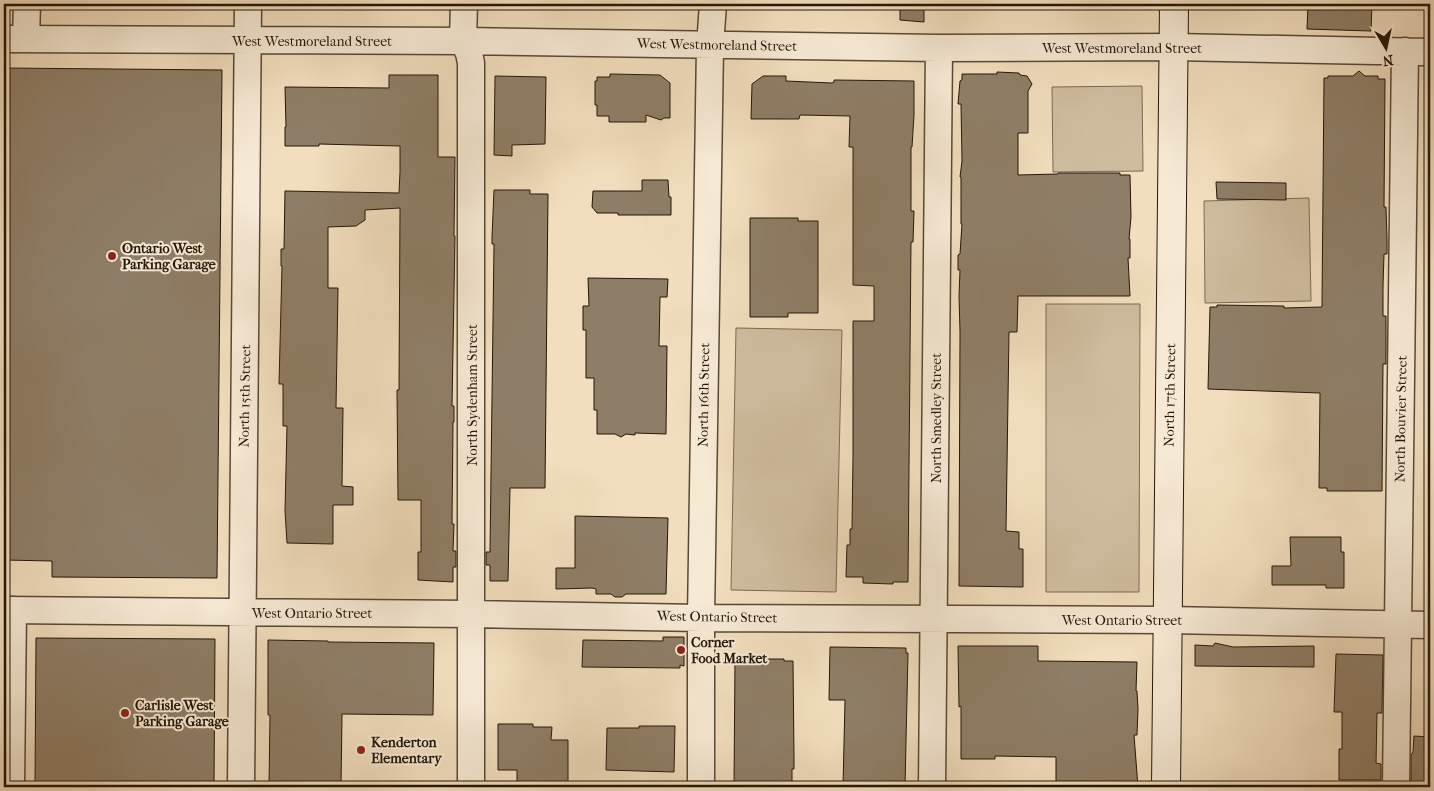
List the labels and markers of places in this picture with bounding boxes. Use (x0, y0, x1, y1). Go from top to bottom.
place label: Ontario West Parking Garage (122, 240, 216, 273)
marker: Ontario West Parking Garage (106, 250, 118, 262)
place label: Corner Food Market (690, 634, 768, 667)
marker: Corner Food Market (675, 644, 687, 656)
place label: Carlisle West Parking Garage (135, 697, 229, 730)
marker: Carlisle West Parking Garage (119, 707, 131, 719)
place label: Kenderton Elementary (371, 734, 443, 767)
marker: Kenderton Elementary (355, 744, 367, 756)

